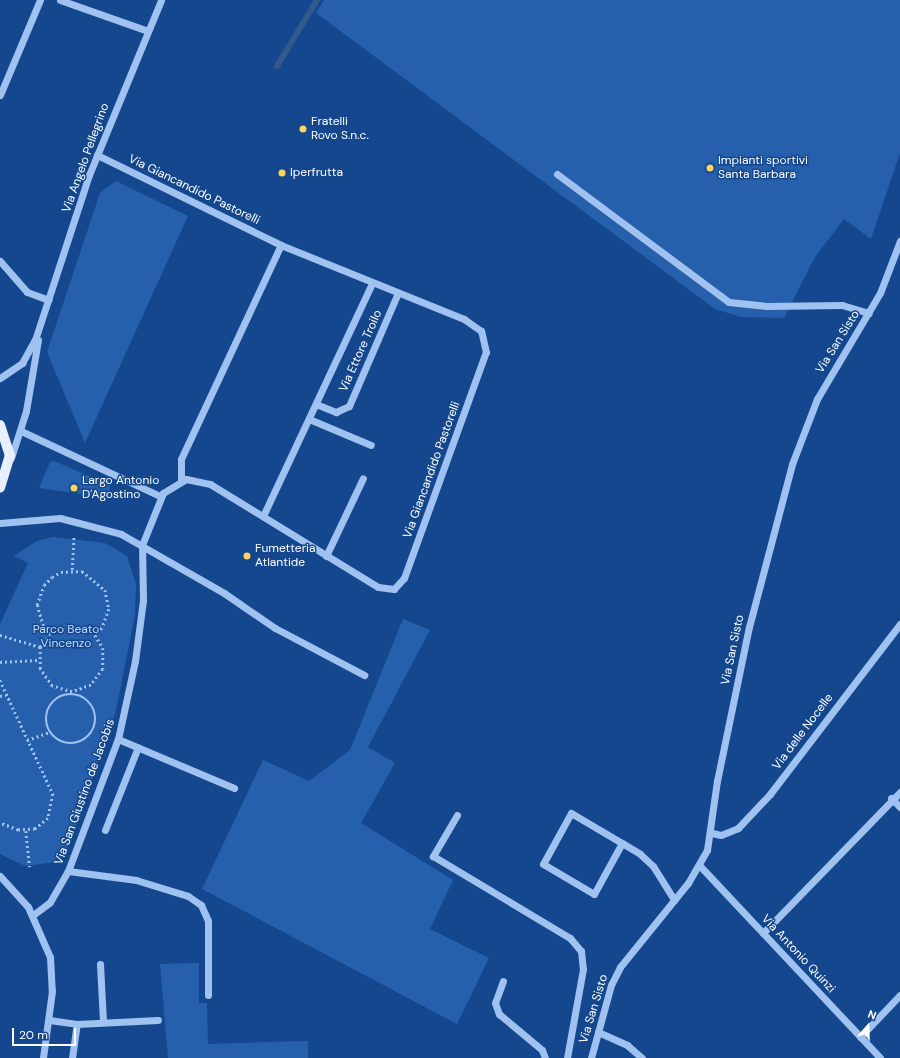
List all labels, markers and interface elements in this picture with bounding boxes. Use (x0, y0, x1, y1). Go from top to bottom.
street label: Via Angelo Pellegrino (60, 101, 112, 215)
place label: Fratelli Rovo S.n.c. (311, 115, 369, 143)
marker: Fratelli Rovo S.n.c. (298, 124, 308, 134)
street label: Via Giancandido Pastorelli (126, 152, 262, 228)
place label: Impianti sportivi Santa Barbara (718, 154, 808, 182)
marker: Impianti sportivi Santa Barbara (705, 163, 715, 173)
place label: Iperfrutta (290, 166, 343, 180)
marker: Iperfrutta (277, 168, 287, 178)
street label: Via Ettore Troilo (337, 308, 385, 394)
street label: Via San Sisto (813, 308, 863, 376)
street label: Via Giancandido Pastorelli (401, 400, 463, 540)
place label: Largo Antonio D'Agostino (82, 474, 159, 502)
marker: Largo Antonio D'Agostino (69, 483, 79, 493)
place label: Fumetteria Atlantide (255, 542, 316, 570)
marker: Fumetteria Atlantide (242, 551, 252, 561)
street label: Via San Sisto (719, 614, 747, 686)
park label: Parco Beato Vincenzo (33, 623, 99, 651)
street label: Via delle Nocelle (770, 691, 836, 773)
street label: Via San Giustino de Jacobis (52, 717, 118, 867)
street label: Via Antonio Quinzi (758, 912, 838, 996)
street label: Via San Sisto (577, 973, 611, 1045)
north arrow (848, 1006, 888, 1046)
text: N (866, 1007, 878, 1023)
scale bar (14, 1020, 78, 1046)
text: 20 m (19, 1027, 48, 1043)

